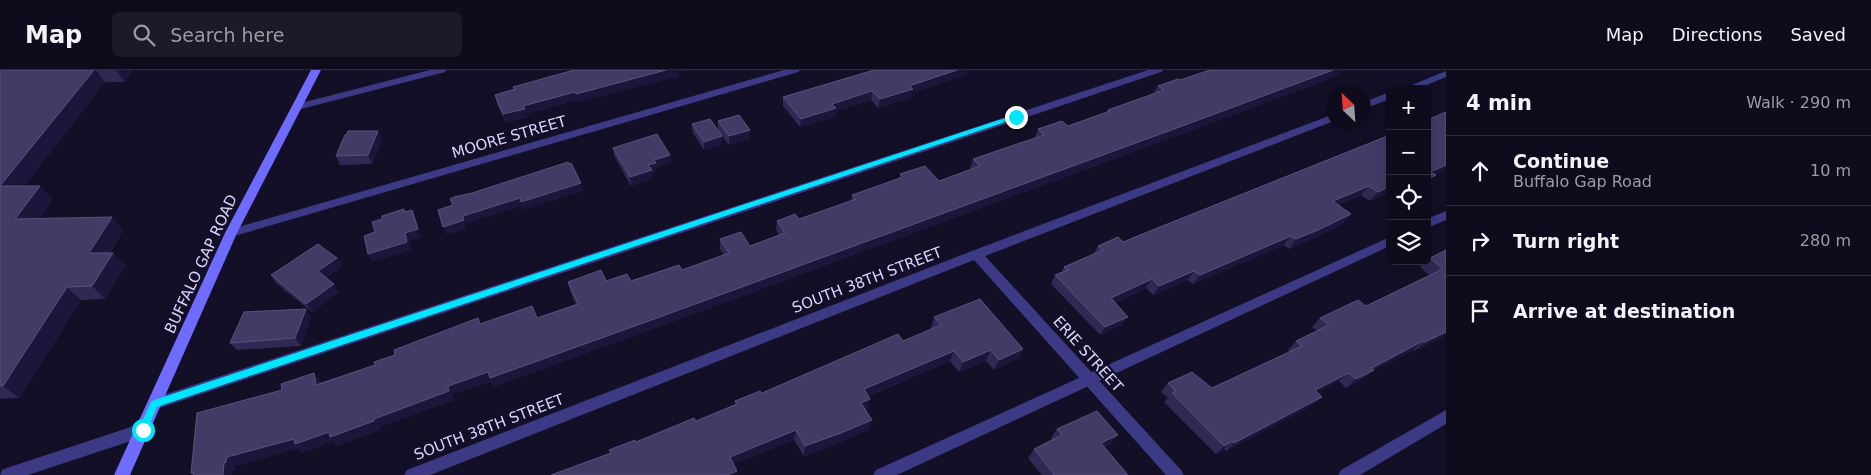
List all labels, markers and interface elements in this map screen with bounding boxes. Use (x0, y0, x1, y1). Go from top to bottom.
search box (112, 12, 462, 57)
text: Map (25, 21, 82, 49)
icon: search (130, 21, 158, 49)
text: Search here (170, 24, 284, 46)
text: Map (1606, 24, 1644, 45)
text: Directions (1672, 24, 1762, 45)
text: Saved (1790, 24, 1846, 45)
north arrow (1326, 85, 1371, 130)
map controls (1386, 85, 1431, 265)
button: + (1386, 85, 1431, 130)
text: 4 min (1466, 91, 1532, 115)
text: Walk · 290 m (1746, 93, 1851, 112)
route end (1005, 106, 1028, 129)
street label: MOORE STREET (450, 112, 569, 162)
button: − (1386, 130, 1431, 175)
text: Continue (1513, 150, 1609, 172)
icon: ahead (1466, 157, 1494, 185)
text: 10 m (1810, 161, 1851, 180)
text: Buffalo Gap Road (1513, 172, 1652, 191)
button: locate (1386, 175, 1431, 220)
street label: BUFFALO GAP ROAD (161, 192, 241, 336)
button: layers (1386, 220, 1431, 265)
icon: right (1466, 227, 1494, 255)
text: Turn right (1513, 230, 1619, 252)
text: 280 m (1800, 231, 1851, 250)
street label: SOUTH 38TH STREET (790, 243, 945, 317)
icon: arrive (1466, 297, 1494, 325)
text: Arrive at destination (1513, 300, 1735, 322)
street label: ERIE STREET (1049, 312, 1127, 396)
street label: SOUTH 38TH STREET (412, 390, 567, 464)
route start (132, 419, 155, 442)

